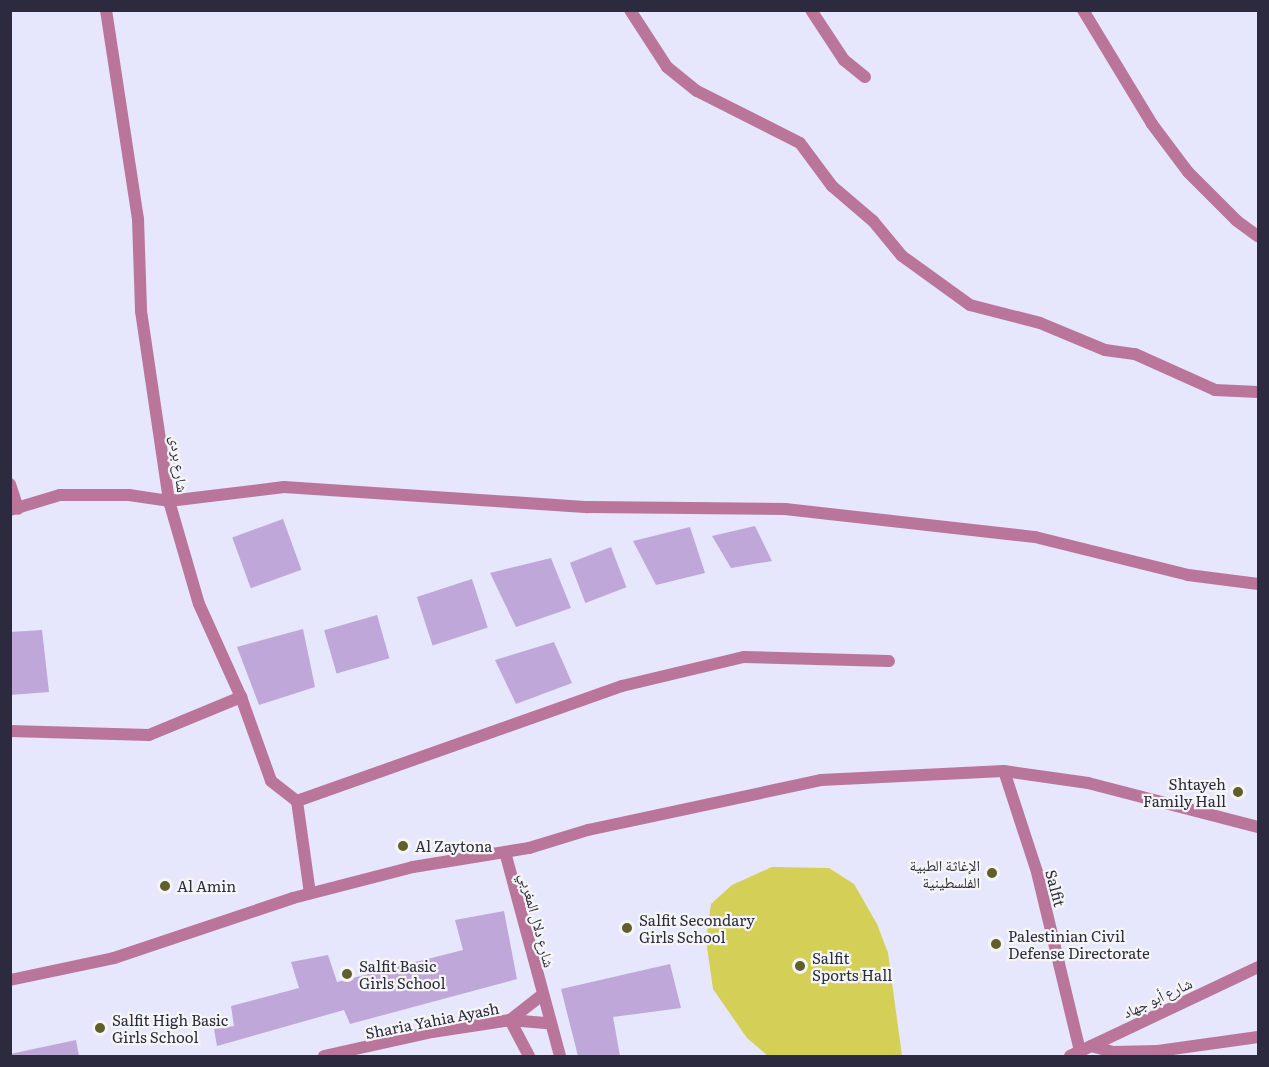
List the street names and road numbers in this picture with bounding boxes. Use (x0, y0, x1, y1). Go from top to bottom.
street label: شارع بردى (168, 435, 192, 493)
street label: Salfit (1042, 868, 1070, 908)
street label: شارع دلال المغربي (517, 871, 559, 969)
street label: شارع أبو جهاد (1119, 973, 1195, 1021)
street label: Sharia Yahia Ayash (363, 998, 501, 1042)

